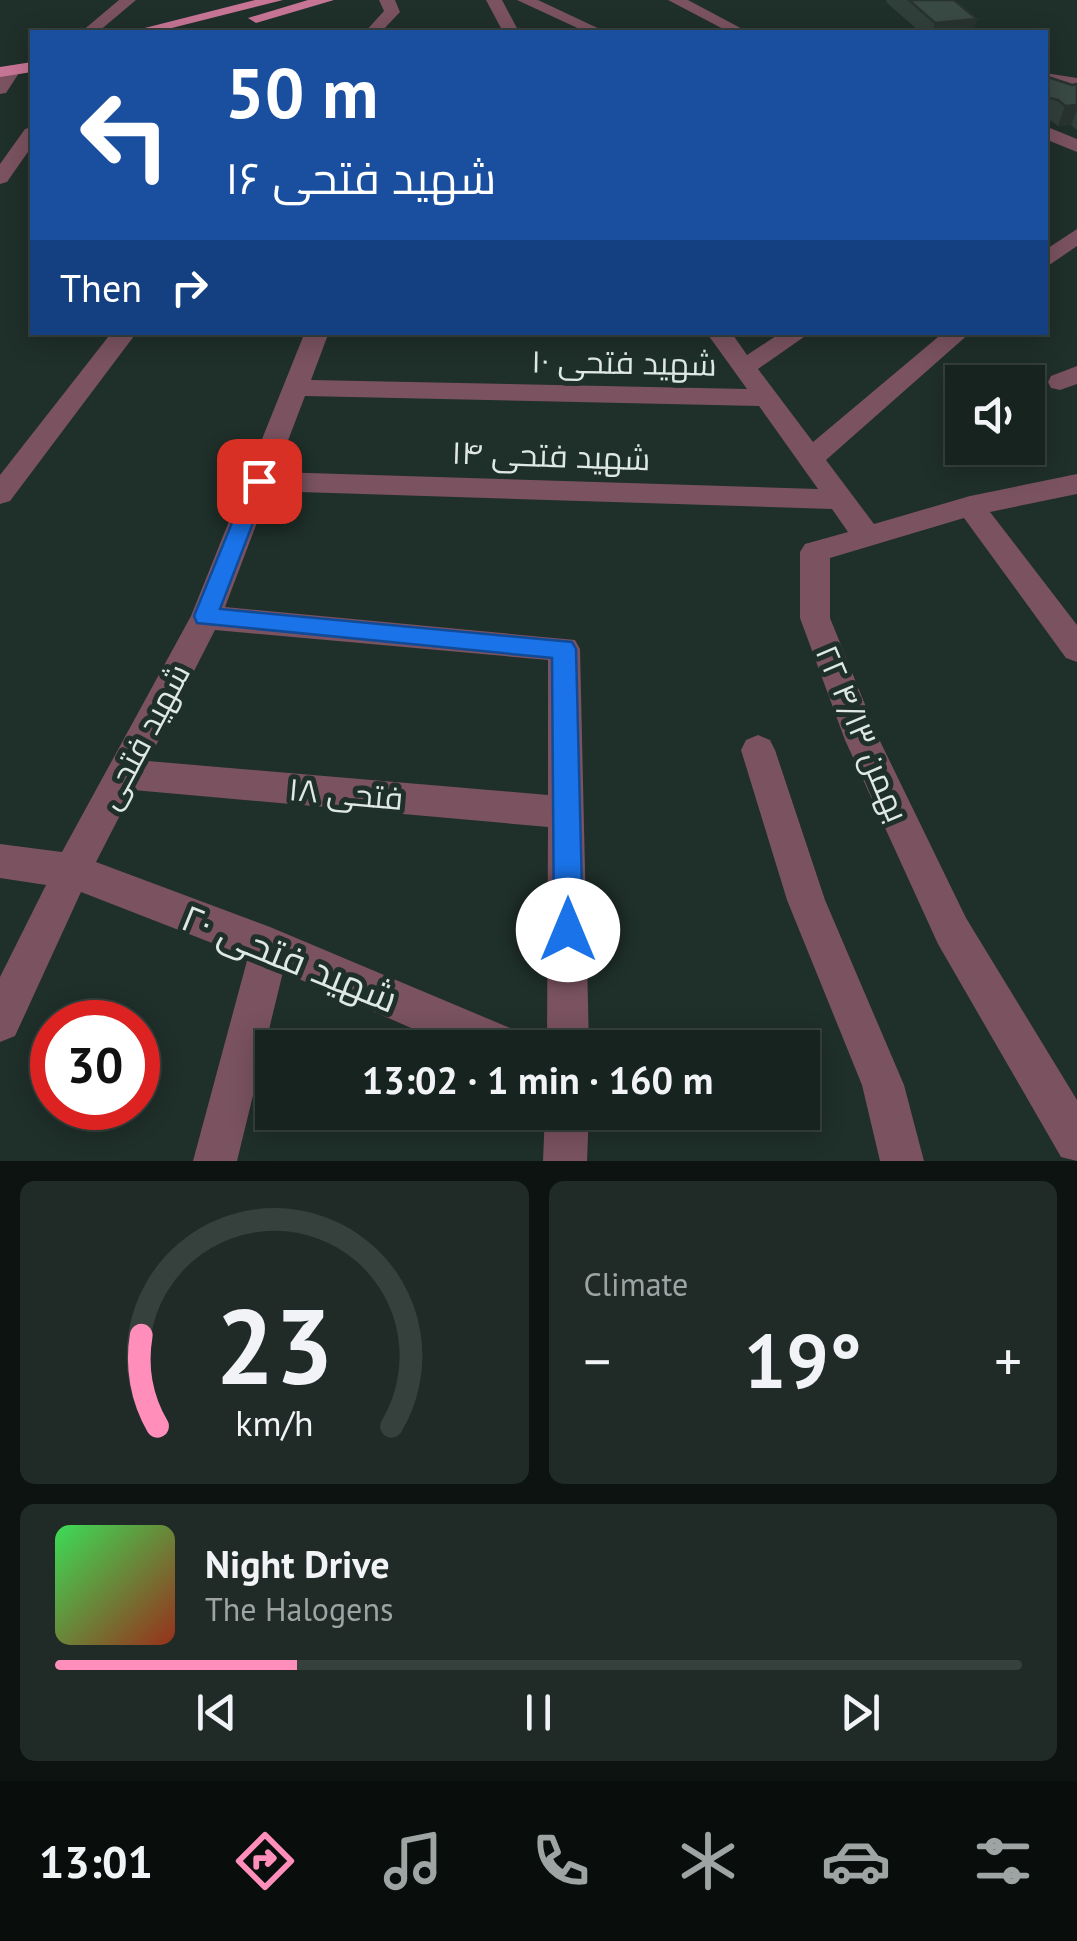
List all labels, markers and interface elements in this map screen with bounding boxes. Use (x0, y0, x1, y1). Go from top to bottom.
text: 50 m (225, 47, 378, 137)
icon: left (60, 70, 190, 200)
text: شهید فتحی ۱۶ (225, 148, 496, 206)
icon: right (162, 260, 217, 315)
text: Then (60, 263, 142, 312)
street label: شهید فتحی ۱۰ (531, 339, 717, 385)
map controls (945, 365, 1045, 465)
button: sound (945, 365, 1045, 465)
street label: شهید فتحی ۱۴ (451, 431, 651, 479)
pin (217, 439, 302, 524)
icon: arrive (232, 454, 287, 509)
street label: ۲۲ بهمن ۴/۱۳ (807, 638, 919, 828)
street label: شهید فتحی (87, 656, 199, 816)
street label: فتحی ۱۸ (287, 767, 405, 819)
position arrow (516, 878, 620, 982)
street label: شهید فتحی ۲۰ (175, 891, 405, 1023)
speed limit sign: 30 (30, 1000, 160, 1130)
text: 13:02 · 1 min · 160 m (362, 1055, 713, 1104)
text: Climate (584, 1263, 688, 1305)
text: 23 (215, 1278, 333, 1413)
text: 19° (744, 1312, 862, 1409)
text: − (584, 1325, 611, 1396)
text: + (994, 1325, 1022, 1396)
text: km/h (235, 1400, 313, 1446)
text: Night Drive (205, 1539, 389, 1588)
text: The Halogens (205, 1588, 393, 1630)
icon: previous (189, 1685, 244, 1740)
icon: pause (511, 1685, 566, 1740)
icon: next (833, 1685, 888, 1740)
icon: directions (230, 1826, 300, 1896)
icon: music (378, 1826, 448, 1896)
icon: phone (526, 1826, 596, 1896)
icon: climate (673, 1826, 743, 1896)
icon: car (821, 1826, 891, 1896)
icon: filters (968, 1826, 1038, 1896)
text: 13:01 (39, 1832, 153, 1890)

